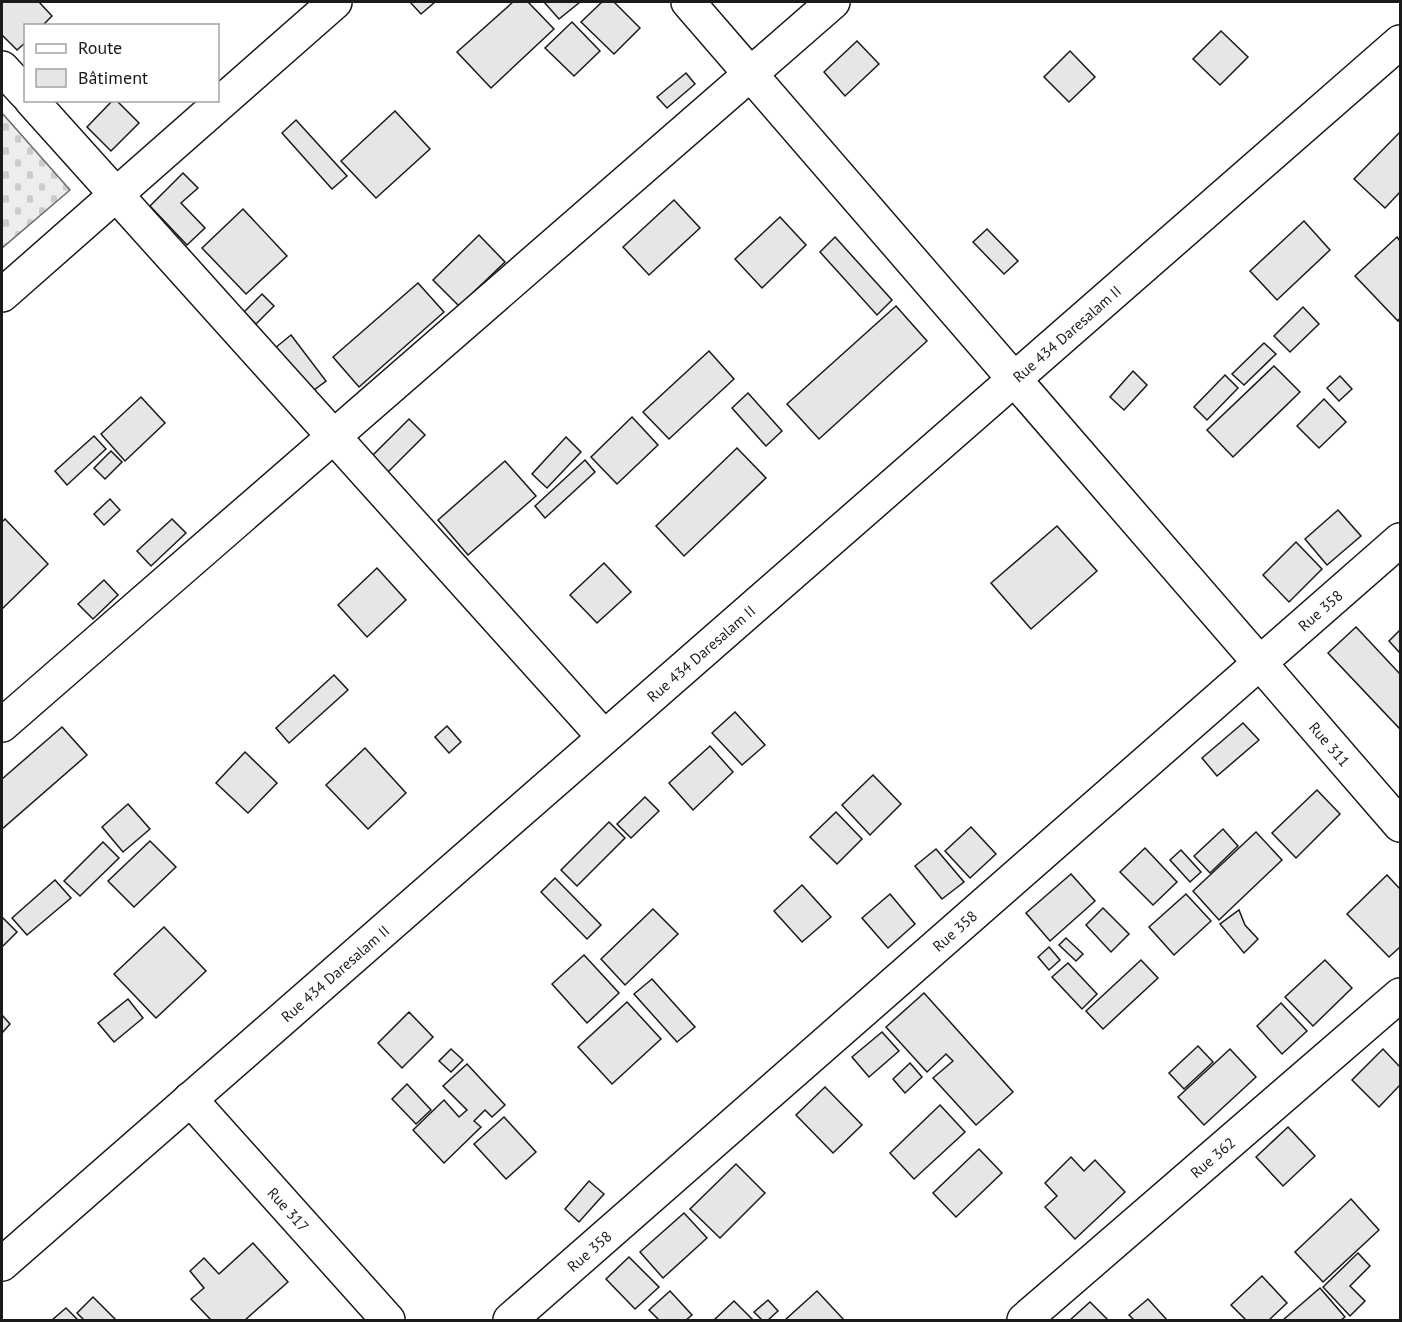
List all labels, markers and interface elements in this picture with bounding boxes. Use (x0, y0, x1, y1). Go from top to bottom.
legend (24, 24, 219, 102)
text: Route (78, 36, 122, 59)
text: Bâtiment (78, 66, 148, 89)
street label: Rue 434 Daresalam II (1009, 281, 1125, 386)
street label: Rue 358 (1294, 586, 1346, 635)
street label: Rue 434 Daresalam II (643, 601, 759, 706)
street label: Rue 311 (1305, 718, 1354, 770)
street label: Rue 358 (928, 906, 981, 955)
street label: Rue 434 Daresalam II (277, 921, 393, 1026)
street label: Rue 362 (1186, 1133, 1239, 1182)
street label: Rue 317 (264, 1183, 314, 1235)
street label: Rue 358 (563, 1226, 615, 1275)

